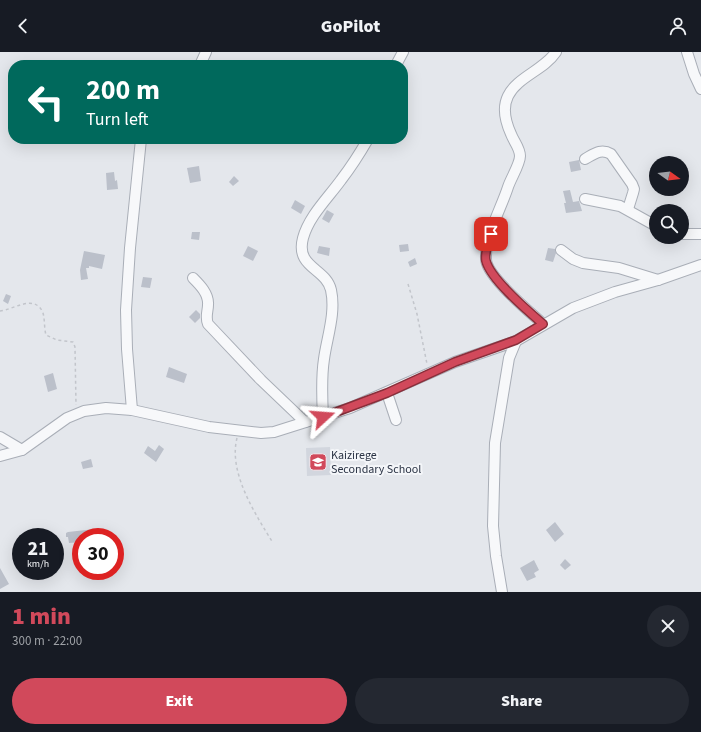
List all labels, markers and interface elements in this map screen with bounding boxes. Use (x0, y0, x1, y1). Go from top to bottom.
text: GoPilot (321, 14, 380, 39)
icon: back (12, 15, 34, 37)
icon: person (667, 15, 689, 37)
text: 200 m (86, 70, 160, 110)
icon: left (20, 76, 72, 128)
text: Turn left (86, 107, 148, 132)
north arrow (649, 156, 689, 196)
map controls (649, 156, 689, 244)
button: search (649, 204, 689, 244)
pin (474, 217, 508, 251)
icon: arrive (480, 223, 502, 245)
position arrow (302, 396, 344, 438)
place label: Kaizirege Secondary School (331, 447, 421, 478)
school or university icon: Kaizirege Secondary School (308, 452, 328, 472)
speed limit sign: 30 (72, 528, 124, 580)
text: 21 (27, 535, 49, 563)
text: km/h (27, 557, 49, 571)
text: 1 min (12, 599, 71, 634)
button: close (647, 605, 689, 647)
text: 300 m · 22:00 (12, 632, 82, 650)
button: Exit (12, 678, 347, 724)
button: Share (355, 678, 689, 724)

